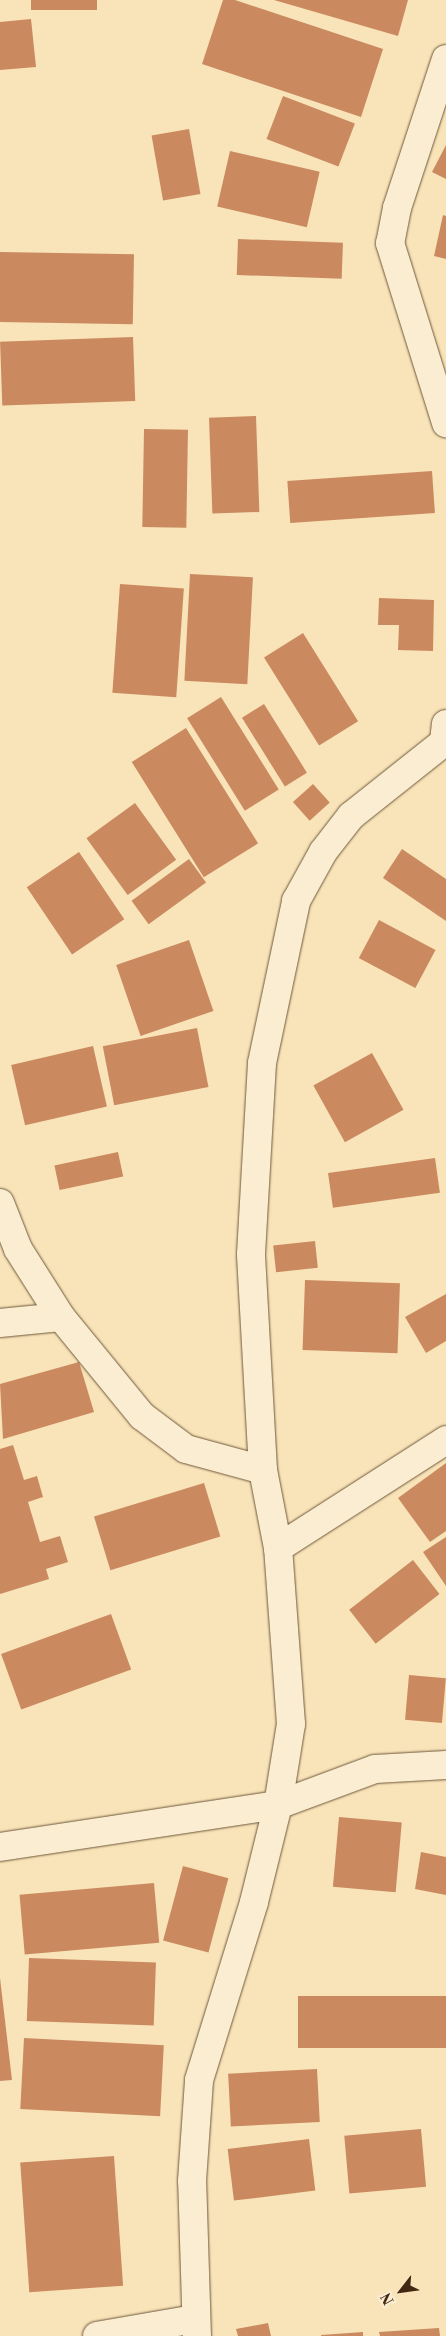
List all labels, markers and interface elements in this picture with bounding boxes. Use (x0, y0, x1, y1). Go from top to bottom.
north arrow (376, 2266, 426, 2316)
text: N (377, 2289, 399, 2308)

